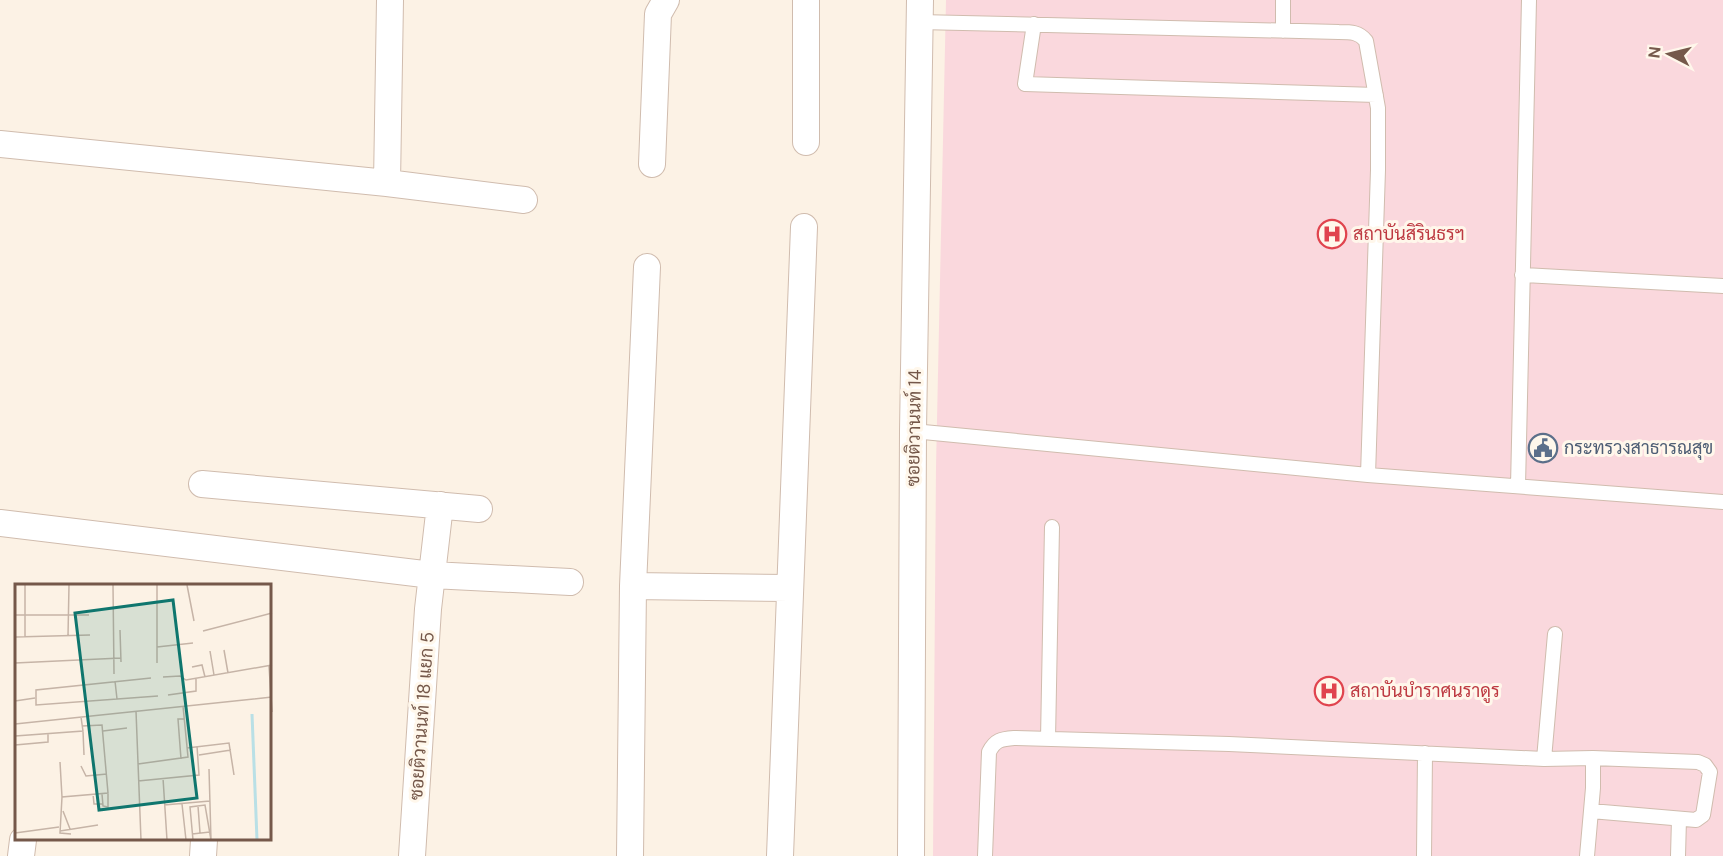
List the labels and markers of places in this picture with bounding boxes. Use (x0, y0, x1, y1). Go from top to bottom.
hospital icon: สถาบันสิรินธรฯ (1316, 218, 1348, 250)
place label: สถาบันสิรินธรฯ (1353, 222, 1465, 246)
public building icon: กระทรวงสาธารณสุข (1527, 432, 1559, 464)
place label: กระทรวงสาธารณสุข (1564, 436, 1713, 460)
hospital icon: สถาบันบำราศนราดูร (1313, 675, 1345, 707)
place label: สถาบันบำราศนราดูร (1350, 679, 1500, 704)

